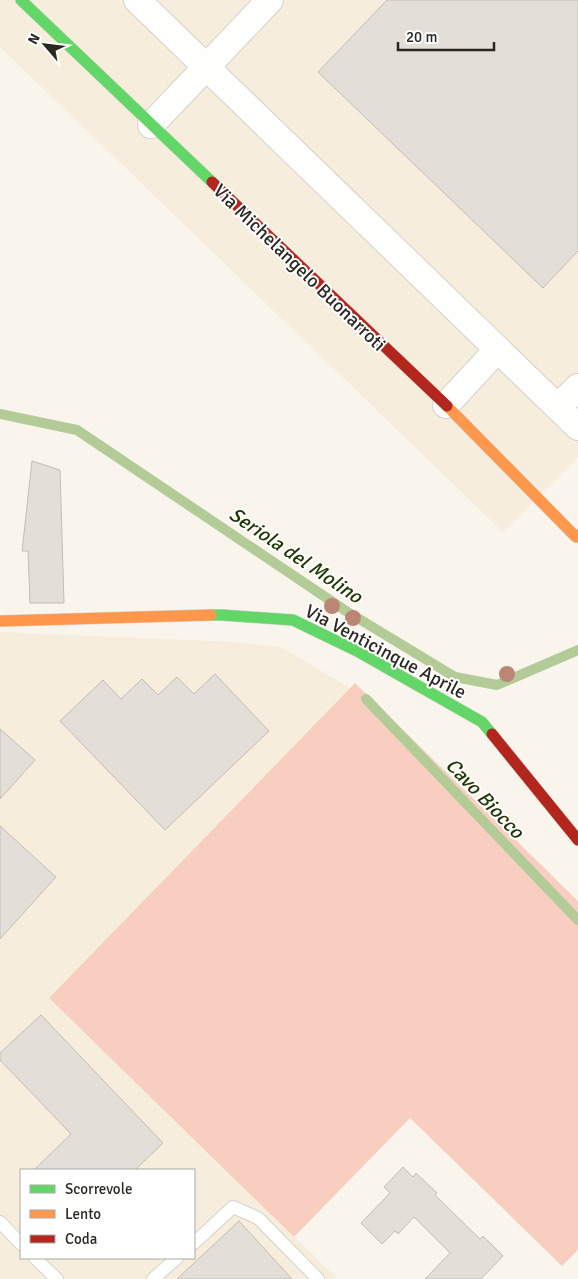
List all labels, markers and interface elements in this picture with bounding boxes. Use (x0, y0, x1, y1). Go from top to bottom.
north arrow (20, 20, 70, 70)
scale bar (398, 20, 494, 52)
text: 20 m (406, 28, 437, 46)
text: N (24, 31, 44, 47)
street label: Via Michelangelo Buonarroti (208, 179, 391, 357)
water label: Seriola del Molino (224, 502, 368, 610)
street label: Via Venticinque Aprile (301, 599, 470, 705)
water label: Cavo Biocco (440, 753, 530, 845)
legend (20, 1169, 195, 1259)
text: Scorrevole (65, 1180, 132, 1198)
text: Lento (65, 1205, 101, 1223)
text: Coda (65, 1230, 97, 1248)

